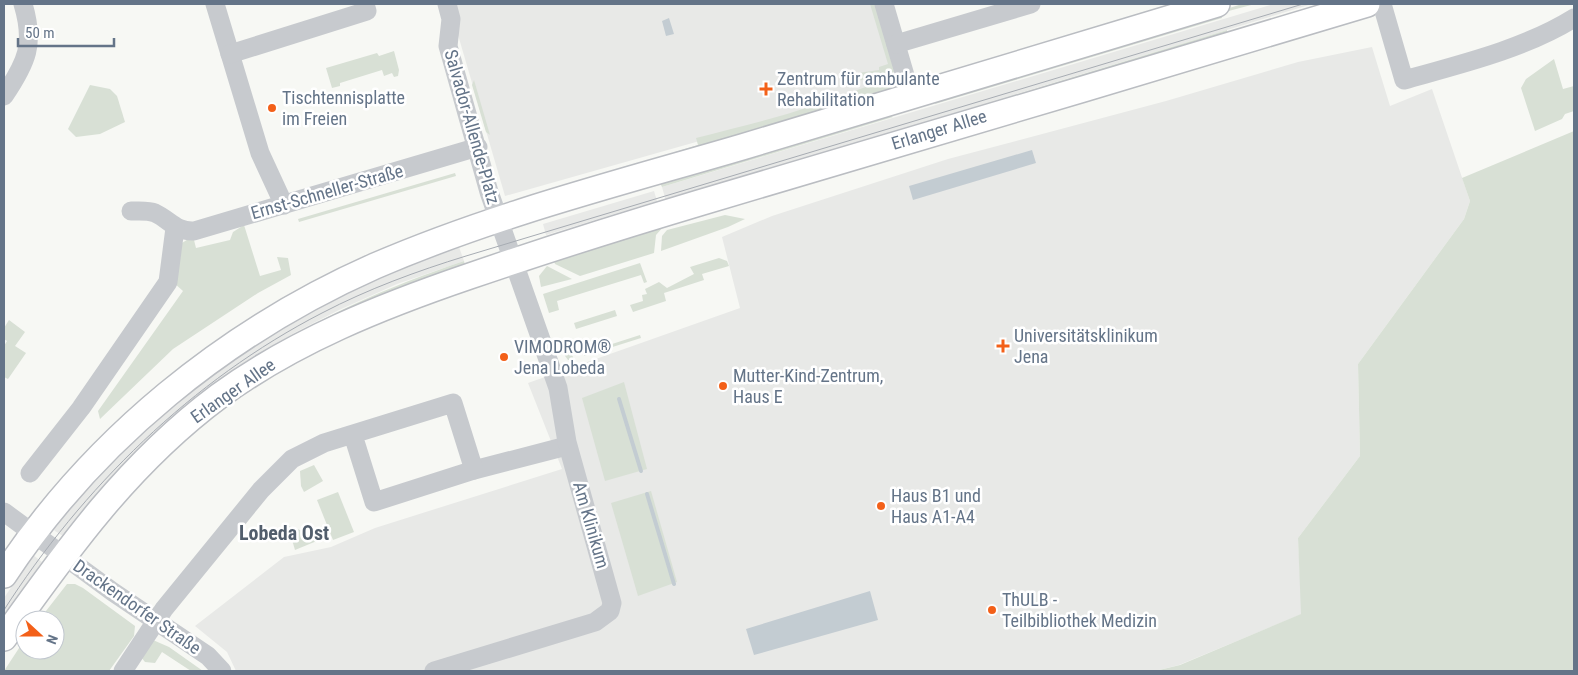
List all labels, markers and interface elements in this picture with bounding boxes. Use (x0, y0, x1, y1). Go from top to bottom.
scale bar (18, 15, 114, 47)
text: 50 m (25, 24, 55, 42)
street label: Salvador-Allende-Platz (440, 47, 505, 207)
place label: Zentrum für ambulante Rehabilitation (777, 68, 940, 110)
marker: Zentrum für ambulante Rehabilitation (759, 82, 773, 96)
place label: Tischtennisplatte im Freien (282, 87, 405, 129)
marker: Tischtennisplatte im Freien (266, 102, 278, 114)
street label: Erlanger Allee (889, 105, 989, 154)
street label: Ernst-Schneller-Straße (248, 160, 405, 223)
place label: Universitätsklinikum Jena (1014, 325, 1158, 367)
place label: VIMODROM® Jena Lobeda (514, 336, 611, 378)
marker: Universitätsklinikum Jena (996, 339, 1010, 353)
marker: VIMODROM® Jena Lobeda (498, 351, 510, 363)
street label: Erlanger Allee (186, 354, 279, 427)
place label: Mutter-Kind-Zentrum, Haus E (733, 365, 883, 407)
marker: Mutter-Kind-Zentrum, Haus E (717, 380, 729, 392)
street label: Am Klinikum (569, 479, 614, 571)
place label: Haus B1 und Haus A1-A4 (891, 485, 981, 527)
marker: Haus B1 und Haus A1-A4 (875, 500, 887, 512)
district label: Lobeda Ost (239, 521, 329, 545)
street label: Drackendorfer Straße (69, 555, 205, 658)
place label: ThULB - Teilbibliothek Medizin (1002, 589, 1157, 631)
marker: ThULB - Teilbibliothek Medizin (986, 604, 998, 616)
north arrow (15, 610, 65, 660)
text: N (43, 633, 61, 647)

